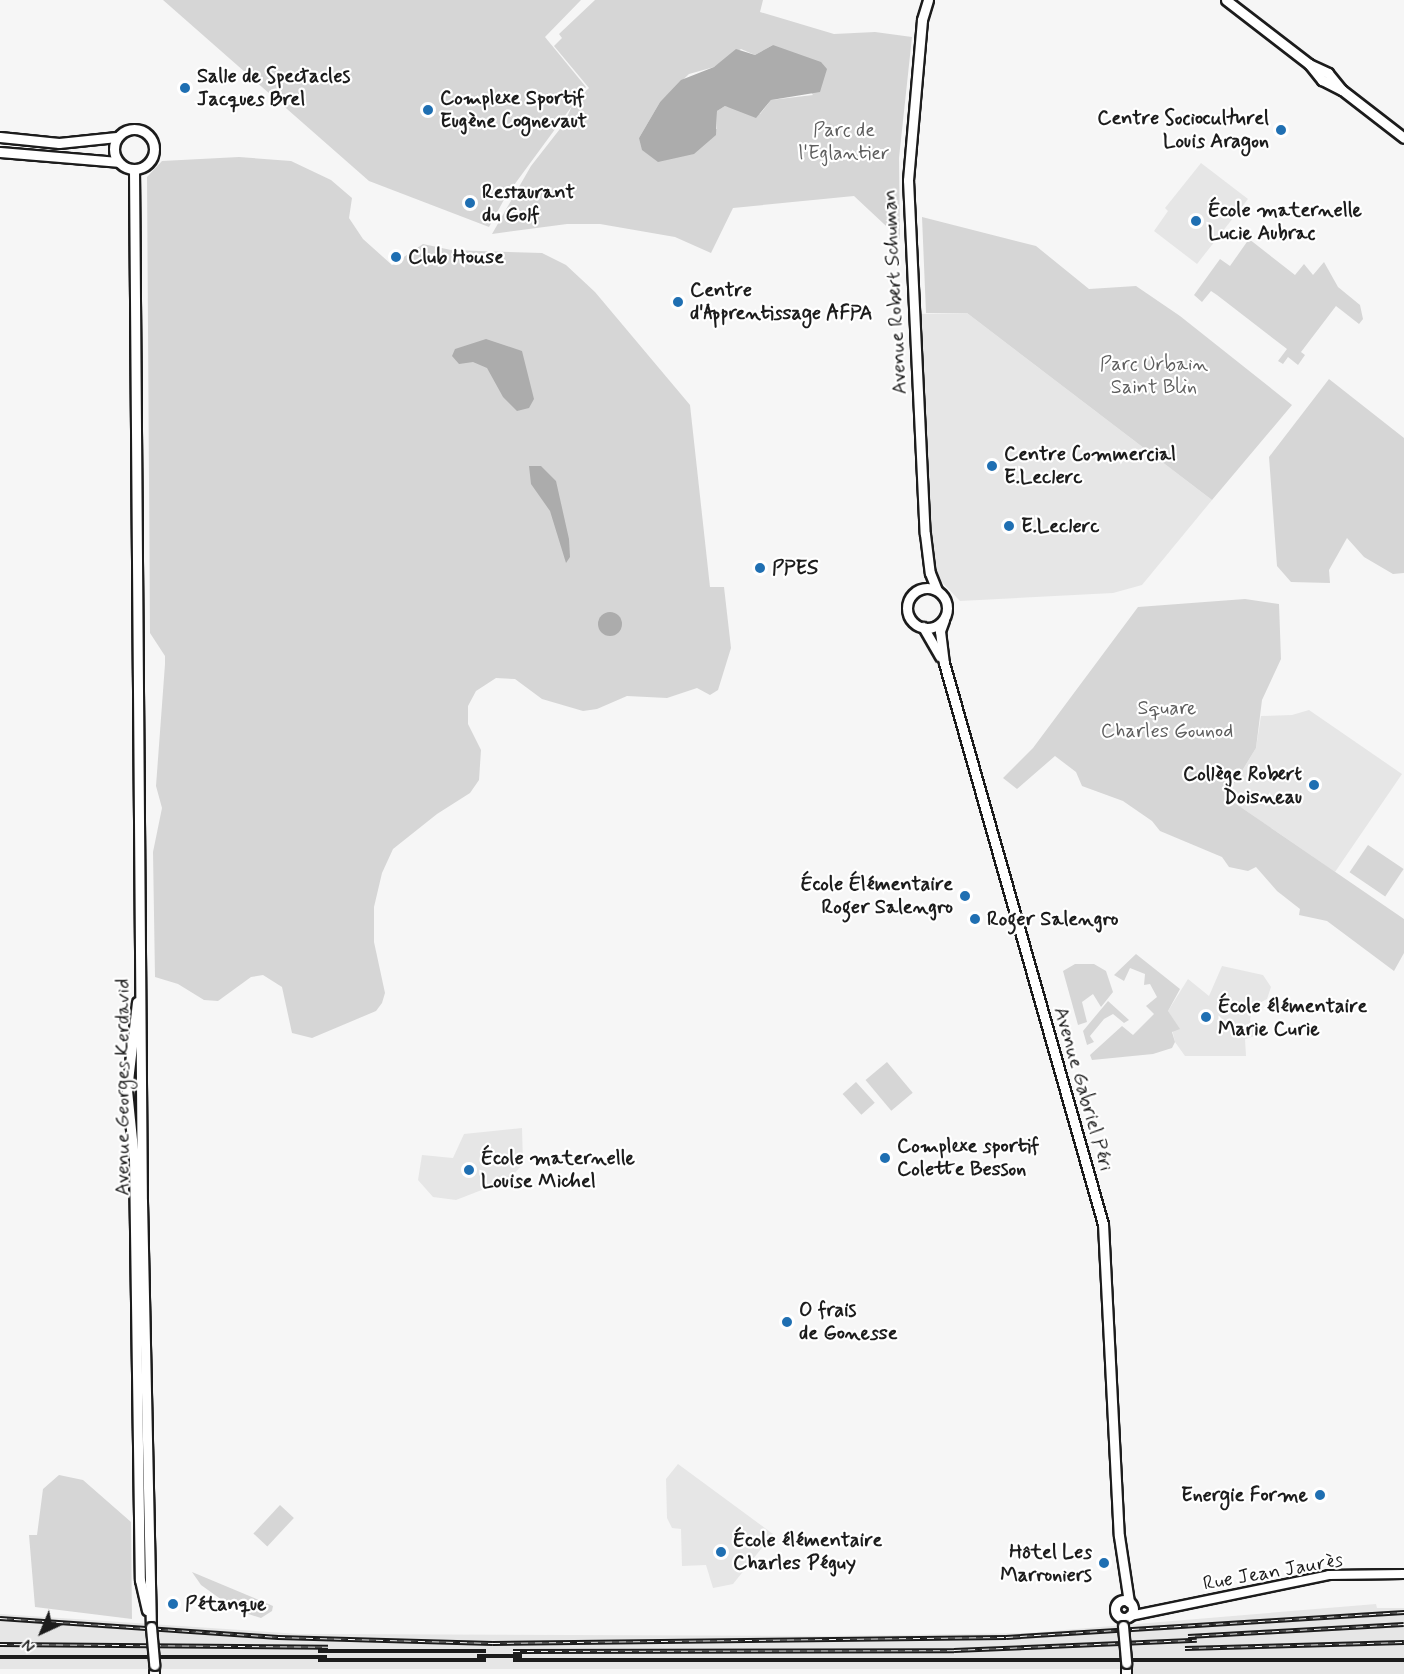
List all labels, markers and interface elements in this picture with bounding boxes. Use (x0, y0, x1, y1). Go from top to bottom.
place label: Salle de Spectacles Jacques Brel (197, 64, 353, 111)
marker: Salle de Spectacles Jacques Brel (178, 81, 192, 95)
place label: Complexe Sportif Eugène Cognevaut (440, 86, 596, 133)
marker: Complexe Sportif Eugène Cognevaut (421, 103, 435, 117)
place label: Centre Socioculturel Louis Aragon (1096, 106, 1269, 153)
park label: Parc de l'Eglantier (799, 118, 889, 165)
marker: Centre Socioculturel Louis Aragon (1274, 123, 1288, 137)
place label: Restaurant du Golf (482, 180, 575, 227)
street label: Avenue Robert Schuman (878, 189, 912, 395)
marker: Restaurant du Golf (463, 196, 477, 210)
place label: École maternelle Lucie Aubrac (1208, 198, 1345, 245)
marker: École maternelle Lucie Aubrac (1189, 214, 1203, 228)
place label: Club House (408, 245, 500, 269)
marker: Club House (389, 250, 403, 264)
place label: Centre d'Apprentissage AFPA (690, 278, 872, 325)
marker: Centre d'Apprentissage AFPA (671, 295, 685, 309)
park label: Parc Urbain Saint Blin (1101, 353, 1207, 400)
place label: Centre Commercial E.Leclerc (1004, 442, 1181, 489)
marker: Centre Commercial E.Leclerc (985, 459, 999, 473)
place label: E.Leclerc (1021, 514, 1099, 538)
marker: E.Leclerc (1002, 519, 1016, 533)
place label: PPES (772, 556, 818, 580)
marker: PPES (753, 561, 767, 575)
park label: Square Charles Gounod (1101, 697, 1233, 744)
place label: Collège Robert Doisneau (1182, 762, 1302, 809)
marker: Collège Robert Doisneau (1307, 778, 1321, 792)
place label: École Élémentaire Roger Salengro (800, 873, 953, 920)
marker: École Élémentaire Roger Salengro (958, 889, 972, 903)
place label: Roger Salengro (987, 907, 1116, 931)
marker: Roger Salengro (968, 912, 982, 926)
street label: Avenue Georges Kerdavid (111, 979, 135, 1195)
place label: École élémentaire Marie Curie (1218, 994, 1367, 1041)
street label: Avenue Gabriel Péri (1048, 1004, 1118, 1174)
marker: École élémentaire Marie Curie (1199, 1010, 1213, 1024)
place label: Complexe sportif Colette Besson (897, 1134, 1040, 1181)
place label: École maternelle Louise Michel (481, 1146, 618, 1193)
marker: Complexe sportif Colette Besson (878, 1151, 892, 1165)
marker: École maternelle Louise Michel (462, 1163, 476, 1177)
place label: O frais de Gonesse (799, 1298, 892, 1345)
marker: O frais de Gonesse (780, 1315, 794, 1329)
place label: Energie Forme (1181, 1483, 1308, 1507)
marker: Energie Forme (1313, 1488, 1327, 1502)
place label: École élémentaire Charles Péguy (733, 1528, 882, 1575)
place label: Hôtel Les Marroniers (1000, 1540, 1092, 1587)
marker: École élémentaire Charles Péguy (714, 1545, 728, 1559)
street label: Rue Jean Jaurès (1203, 1548, 1343, 1596)
marker: Hôtel Les Marroniers (1097, 1556, 1111, 1570)
place label: Pétanque (185, 1592, 266, 1616)
marker: Pétanque (166, 1597, 180, 1611)
north arrow (12, 1602, 72, 1662)
text: N (18, 1634, 40, 1657)

